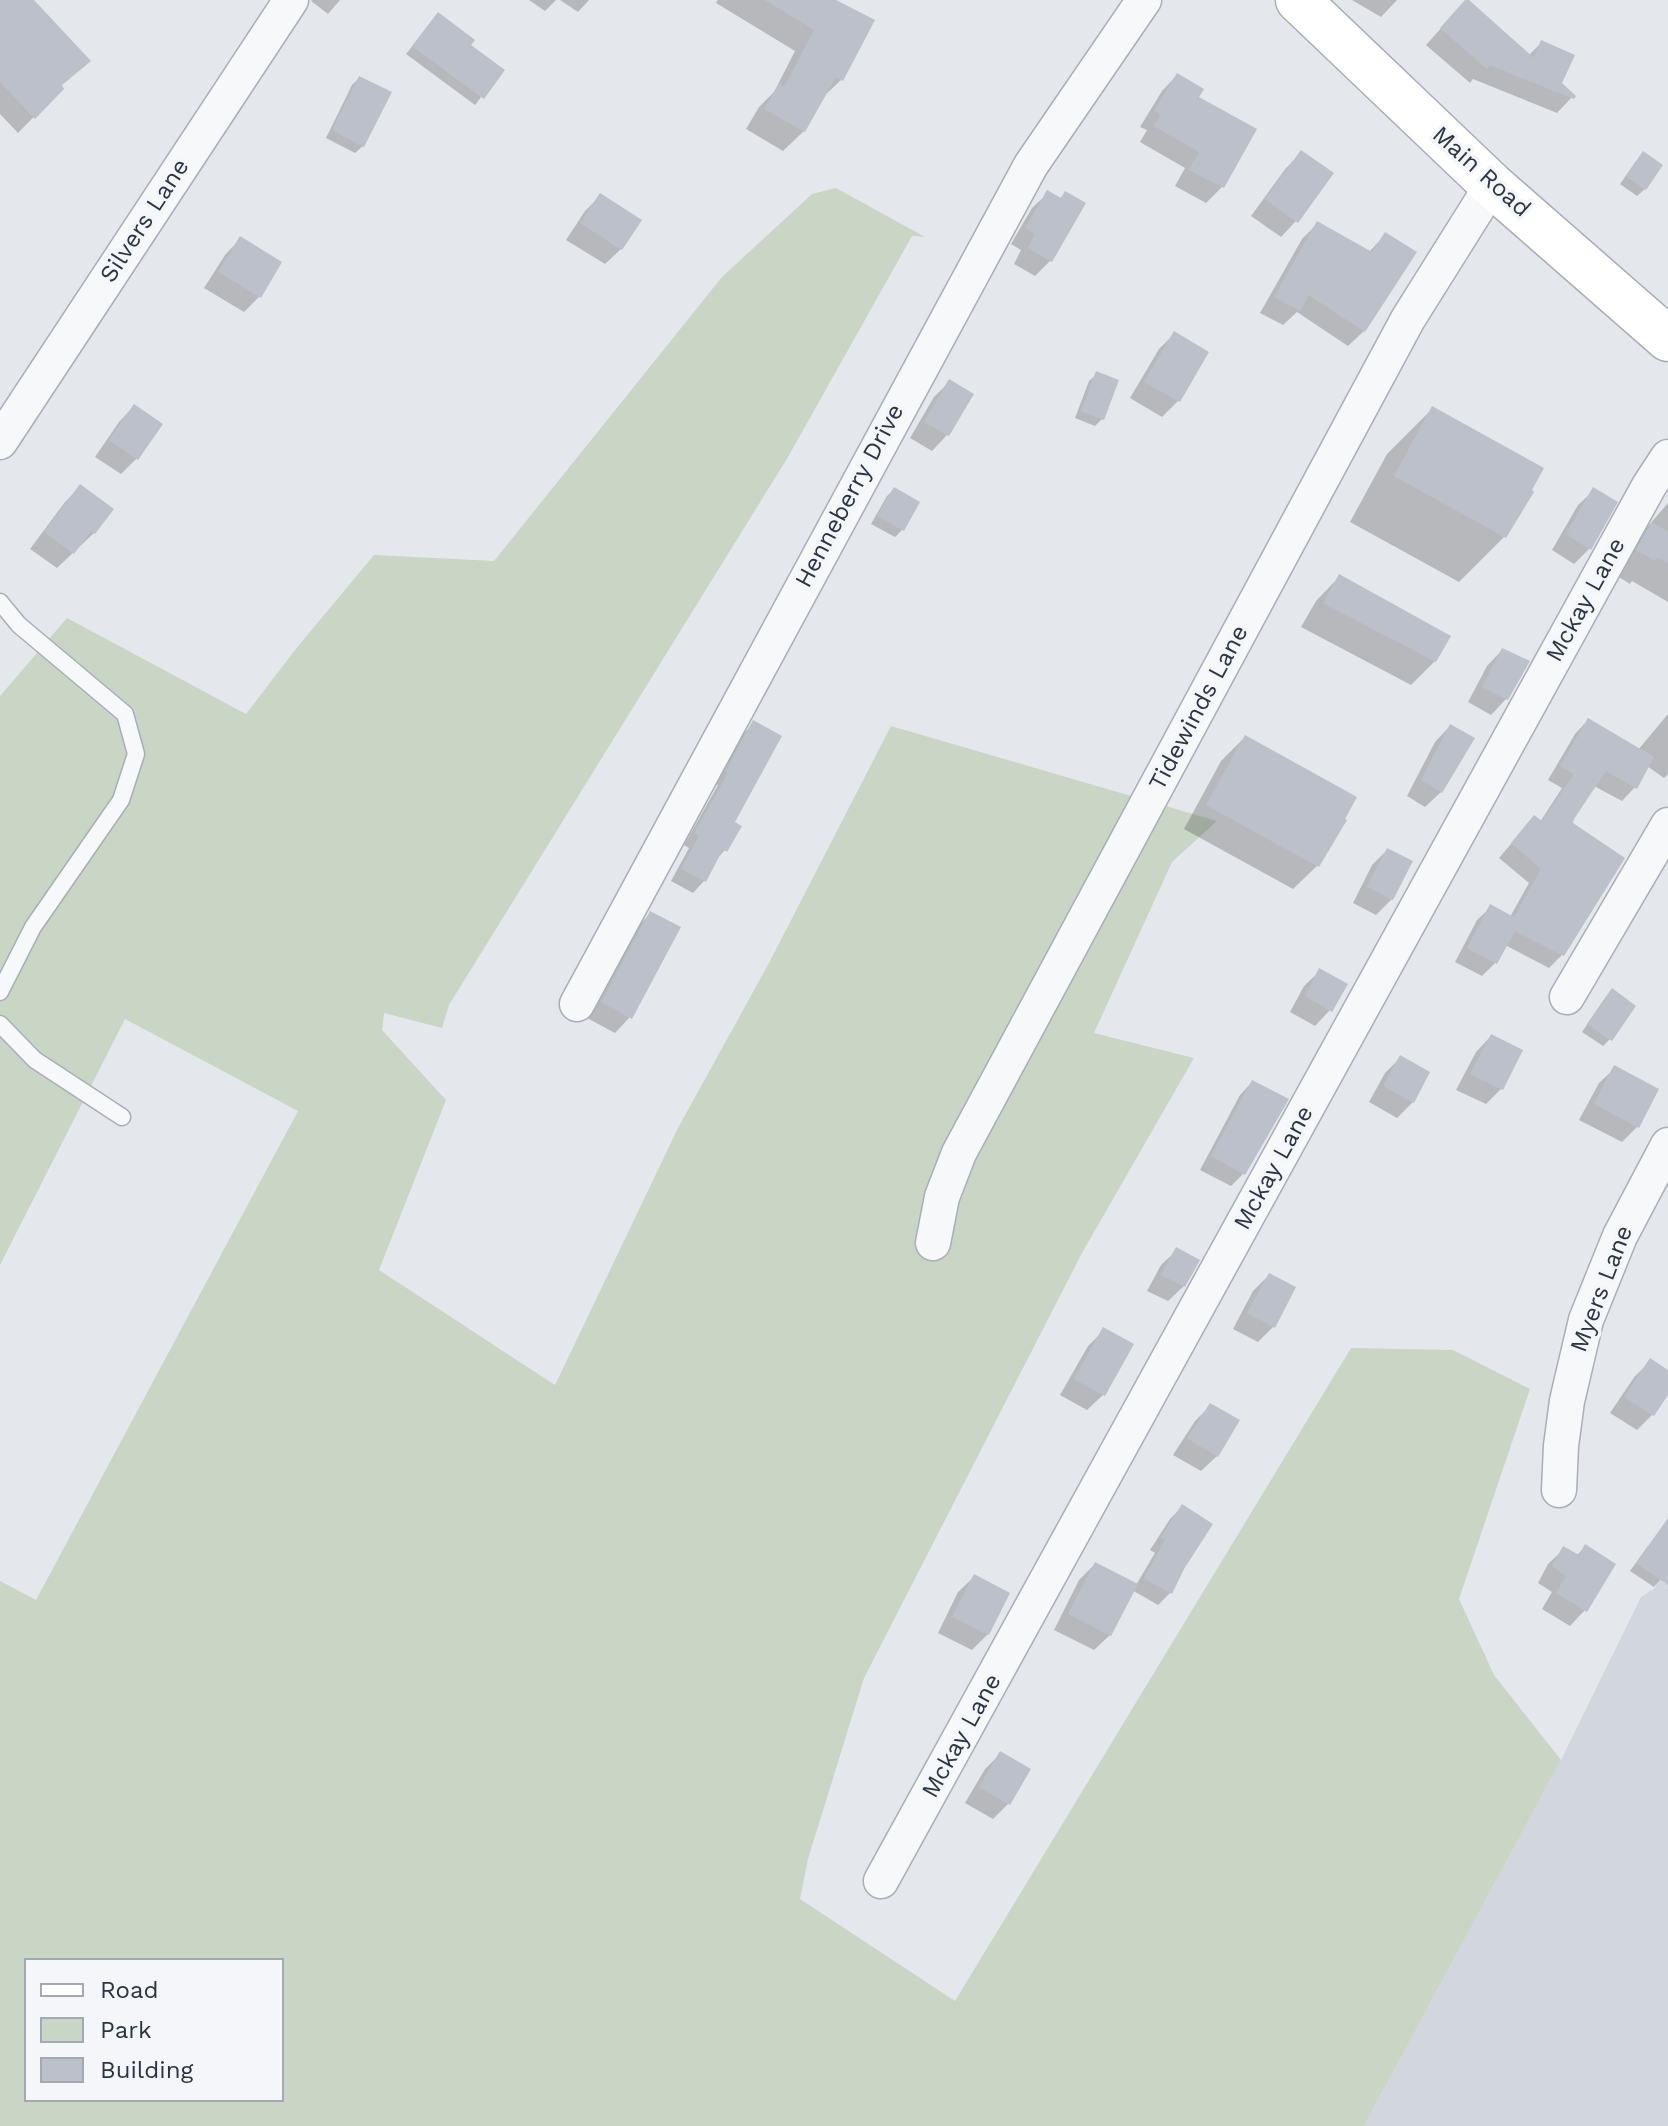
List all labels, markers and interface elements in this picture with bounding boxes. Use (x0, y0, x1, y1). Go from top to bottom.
street label: Main Road (1426, 121, 1536, 223)
street label: Silvers Lane (94, 154, 196, 288)
street label: Henneberry Drive (790, 399, 910, 593)
street label: Mckay Lane (1540, 533, 1632, 667)
street label: Tidewinds Lane (1143, 620, 1255, 796)
street label: Mckay Lane (1228, 1101, 1320, 1235)
street label: Myers Lane (1565, 1222, 1639, 1356)
street label: Mckay Lane (916, 1669, 1008, 1803)
legend (24, 1958, 284, 2102)
text: Road (100, 1976, 159, 2004)
text: Park (100, 2016, 152, 2044)
text: Building (100, 2056, 193, 2084)

